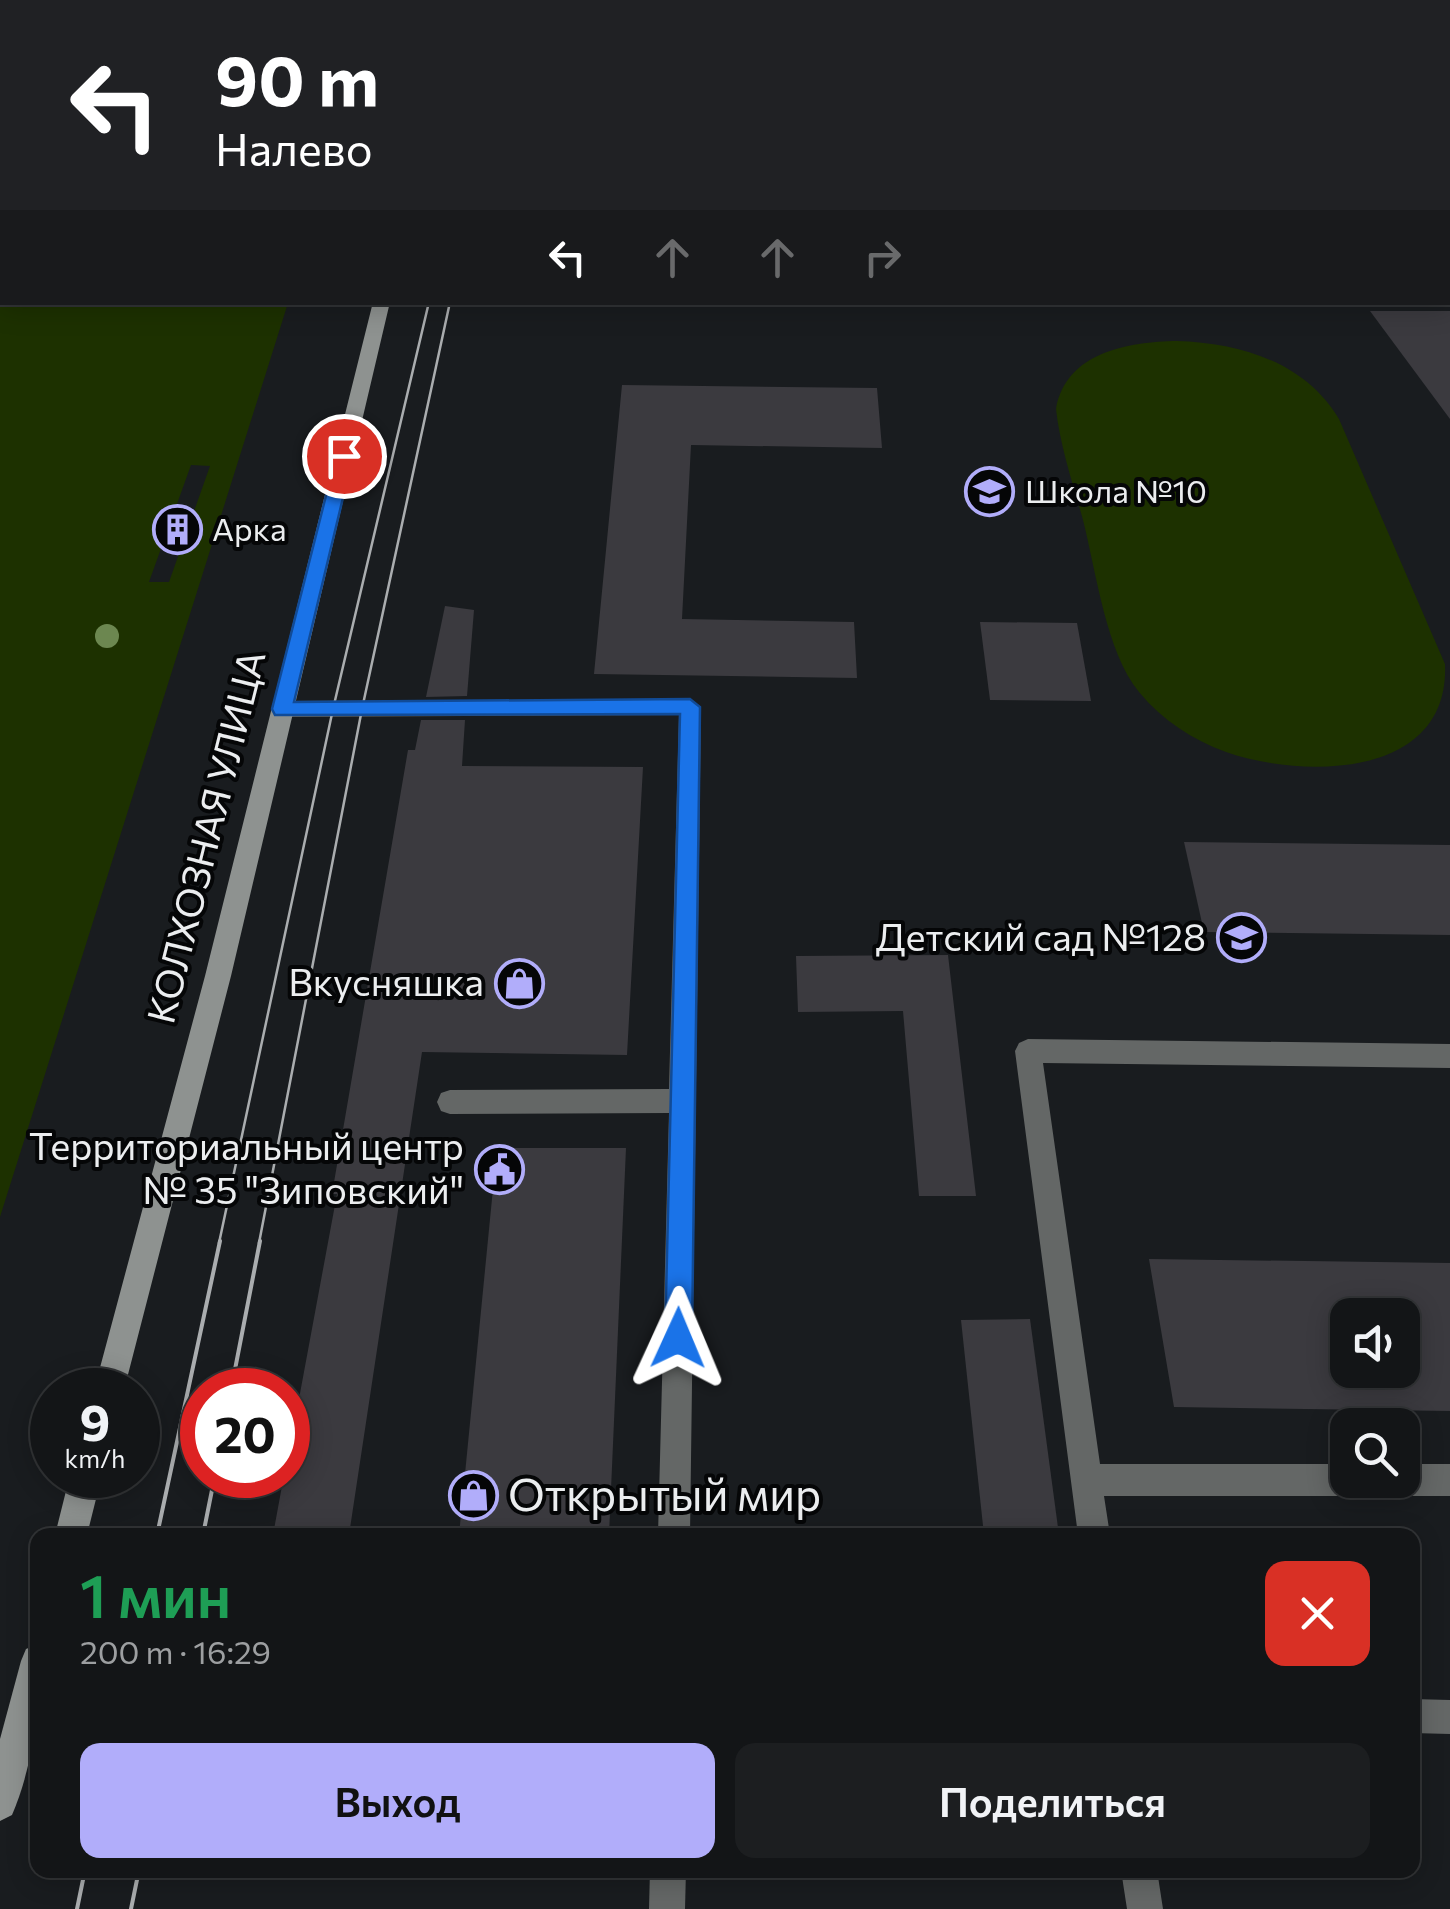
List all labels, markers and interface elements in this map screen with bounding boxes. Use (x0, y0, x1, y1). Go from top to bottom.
text: 90 m (215, 35, 379, 120)
icon: left (50, 40, 180, 170)
text: Налево (215, 120, 373, 175)
icon: left (540, 230, 595, 285)
icon: ahead (645, 230, 700, 285)
icon: ahead (750, 230, 805, 285)
icon: right (855, 230, 910, 285)
pin (302, 414, 387, 499)
icon: arrive (317, 429, 372, 484)
school or university icon: Школа №10 (964, 466, 1016, 518)
place label: Школа №10 (1025, 470, 1207, 510)
building icon: Арка (151, 504, 203, 556)
place label: Арка (212, 508, 287, 548)
street label: КОЛХОЗНАЯ УЛИЦА (135, 645, 274, 1028)
place label: Детский сад №128 (876, 912, 1206, 959)
school or university icon: Детский сад №128 (1215, 912, 1267, 964)
place label: Вкусняшка (288, 957, 484, 1004)
shop icon: Вкусняшка (493, 957, 545, 1009)
place label: Территориальный центр № 35 "Зиповский" (29, 1121, 464, 1212)
public building icon: Территориальный центр № 35 "Зиповский" (473, 1143, 525, 1195)
position arrow (626, 1286, 730, 1390)
map controls (1330, 1298, 1420, 1498)
button: sound (1330, 1298, 1420, 1388)
speed limit sign: 20 (180, 1368, 310, 1498)
text: 9 (80, 1390, 110, 1451)
button: search (1330, 1408, 1420, 1498)
text: km/h (65, 1443, 125, 1473)
place label: Открытый мир (508, 1465, 821, 1520)
shop icon: Открытый мир (447, 1469, 499, 1521)
text: 1 мин (80, 1557, 231, 1630)
button: close (1265, 1561, 1370, 1666)
text: 200 m · 16:29 (80, 1631, 271, 1671)
button: Выход (80, 1743, 715, 1858)
button: Поделиться (735, 1743, 1370, 1858)

